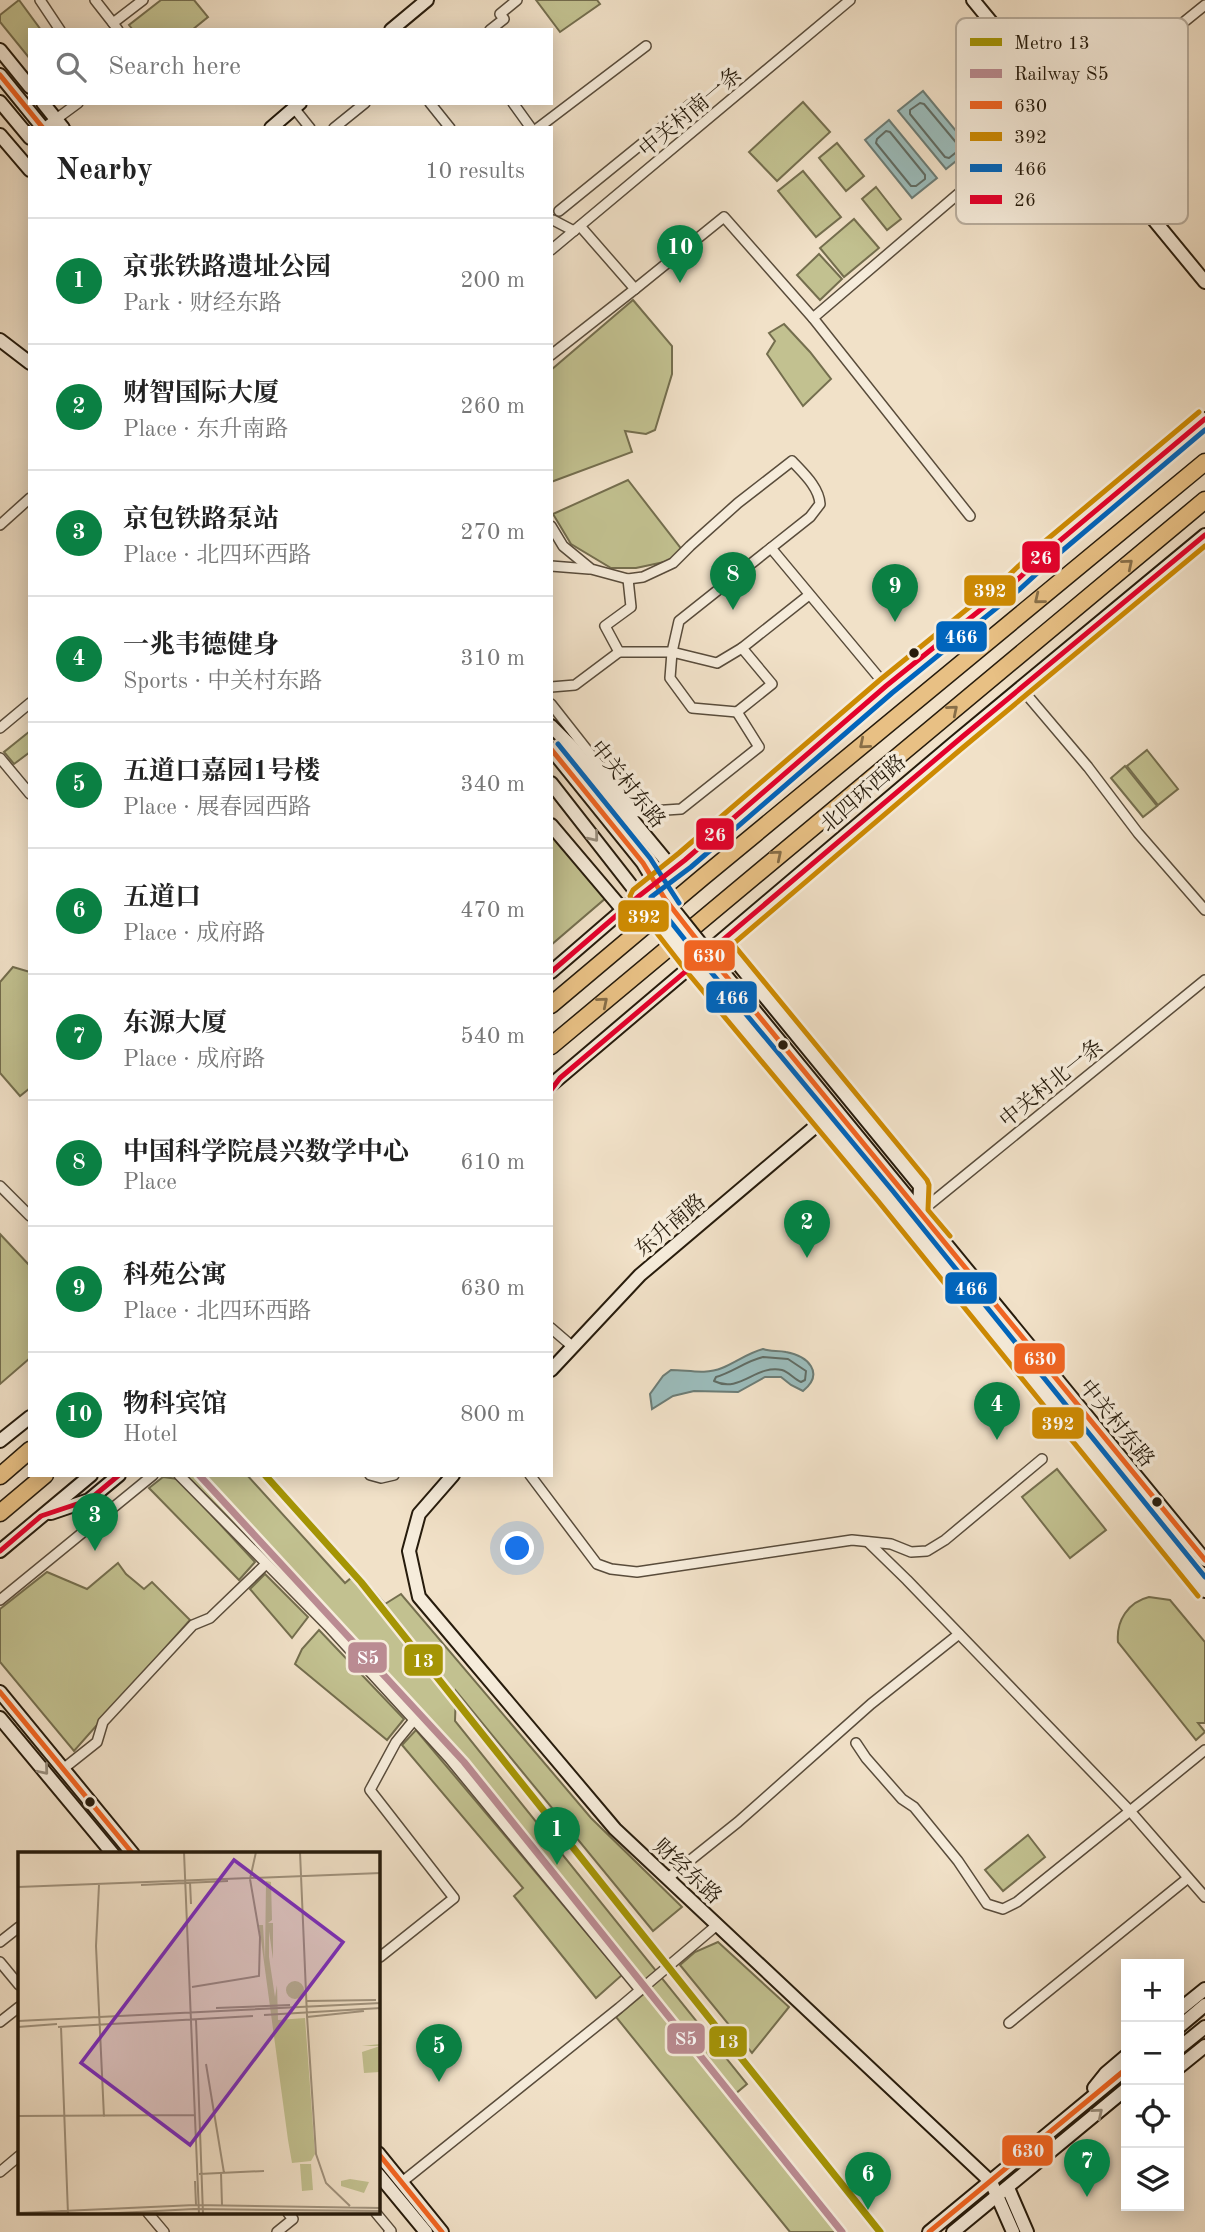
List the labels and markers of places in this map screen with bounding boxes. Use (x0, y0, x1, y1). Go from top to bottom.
pin: 10 (657, 225, 703, 283)
pin: 8 (710, 552, 756, 610)
pin: 9 (872, 564, 918, 622)
unlabelled marker (907, 646, 921, 660)
unlabelled marker (776, 1038, 790, 1052)
pin: 2 (784, 1200, 830, 1258)
pin: 4 (974, 1382, 1020, 1440)
pin: 3 (72, 1493, 118, 1551)
unlabelled marker (1150, 1495, 1164, 1509)
unlabelled marker (83, 1795, 97, 1809)
pin: 1 (534, 1807, 580, 1865)
pin: 5 (416, 2024, 462, 2082)
pin: 7 (1064, 2139, 1110, 2197)
pin: 6 (845, 2152, 891, 2210)

